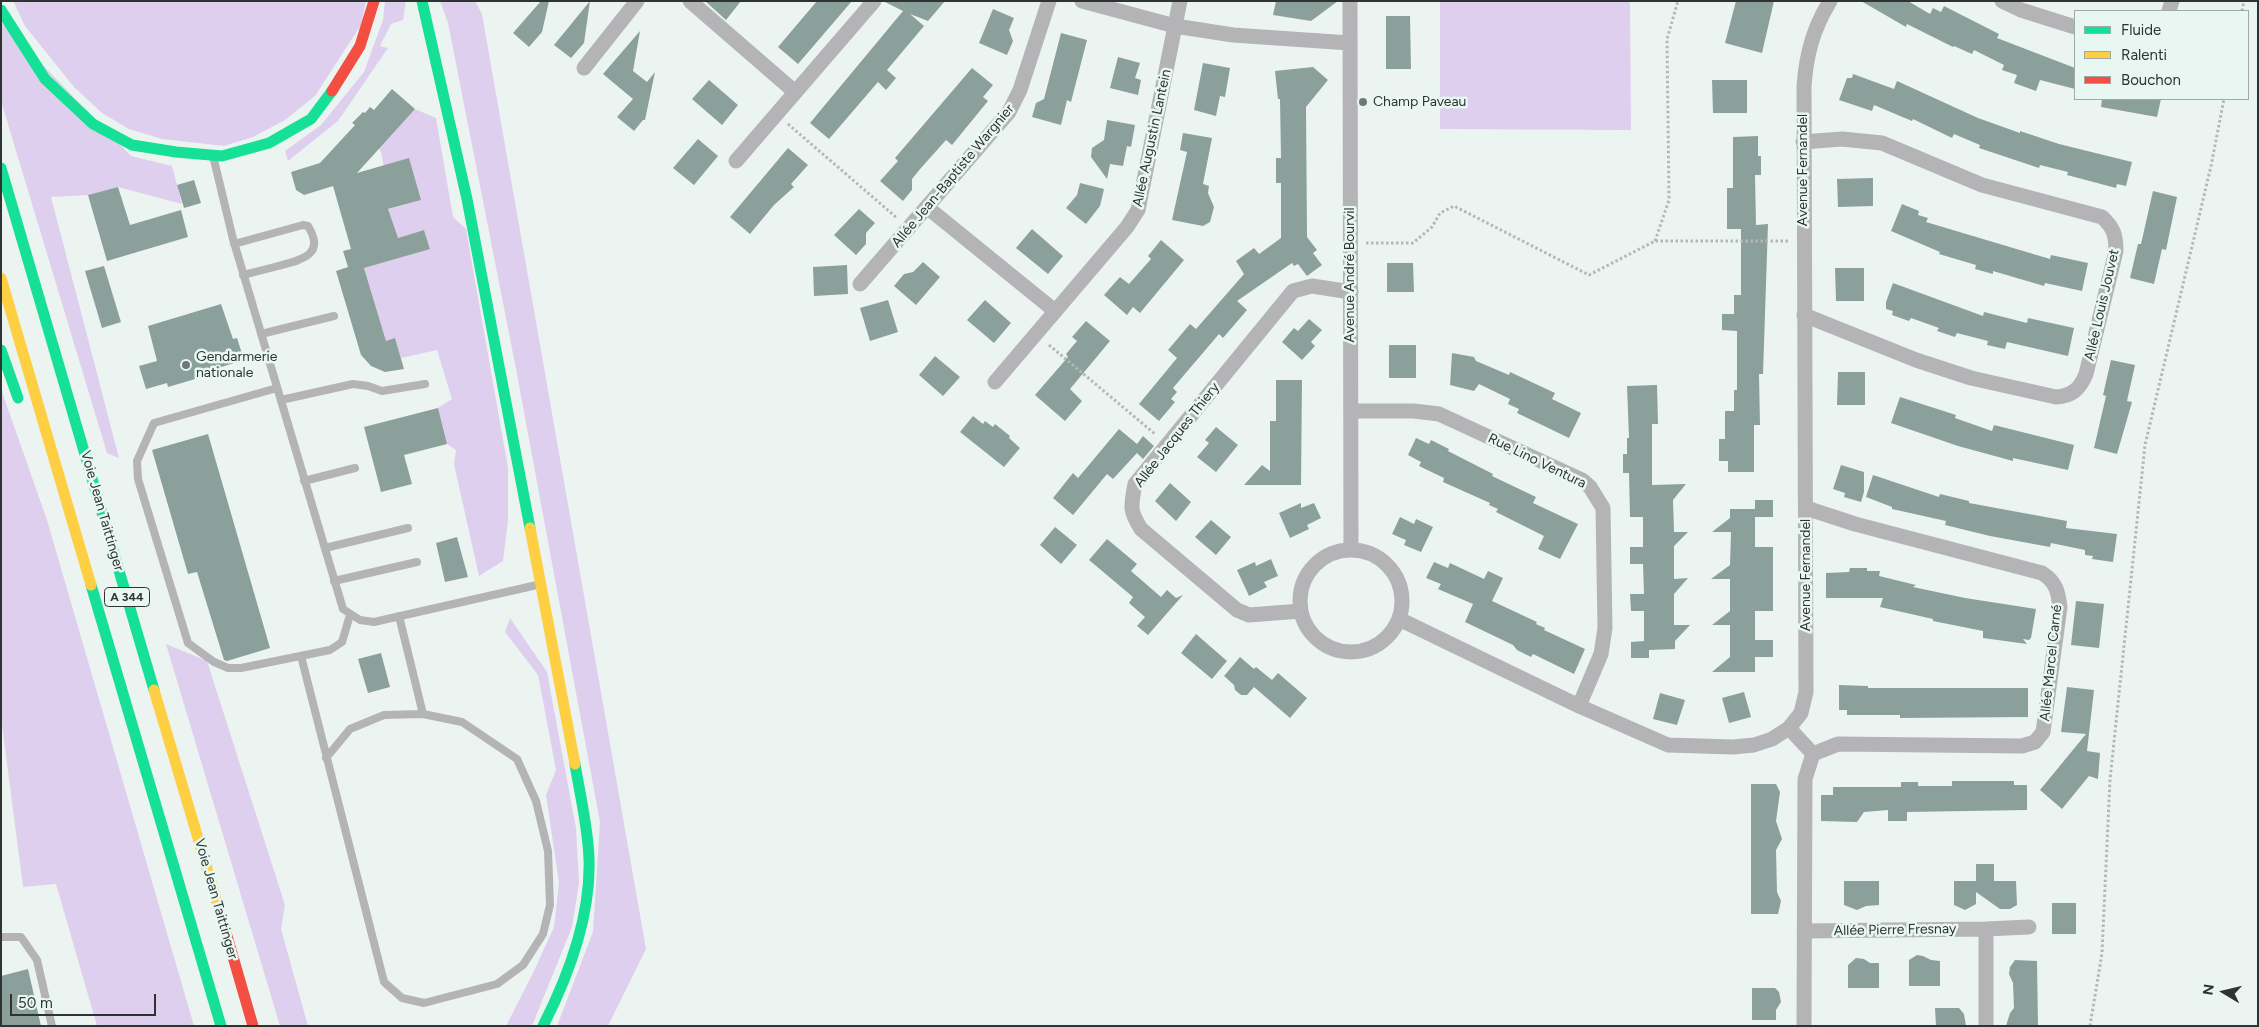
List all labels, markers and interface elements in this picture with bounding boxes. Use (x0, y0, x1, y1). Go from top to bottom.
legend (2074, 10, 2249, 100)
text: Fluide (2121, 21, 2161, 39)
text: Ralenti (2121, 46, 2167, 64)
street label: Allée Augustin Lantein (1129, 68, 1175, 208)
text: Bouchon (2121, 71, 2181, 89)
place label: Champ Paveau (1373, 94, 1466, 110)
marker: Champ Paveau (1357, 96, 1369, 108)
street label: Allée Jean-Baptiste Wargnier (888, 101, 1018, 251)
street label: Avenue Fernandel (1795, 114, 1811, 226)
street label: Avenue André Bourvil (1342, 208, 1358, 342)
street label: Allée Louis Jouvet (2081, 248, 2123, 362)
place label: Gendarmerie nationale (196, 349, 277, 382)
marker: Gendarmerie nationale (180, 359, 192, 371)
street label: Allée Jacques Thiery (1131, 379, 1223, 491)
street label: Rue Lino Ventura (1485, 430, 1589, 492)
street label: Voie Jean Taittinger (77, 449, 127, 573)
street label: Avenue Fernandel (1798, 519, 1814, 631)
road number: A 344 (104, 588, 150, 606)
street label: Allée Marcel Carné (2037, 604, 2065, 722)
street label: Voie Jean Taittinger (191, 837, 241, 961)
street label: Allée Pierre Fresnay (1834, 921, 1956, 939)
north arrow (2199, 967, 2249, 1017)
text: N (2199, 983, 2218, 996)
scale bar (12, 984, 159, 1016)
text: 50 m (18, 994, 53, 1012)

